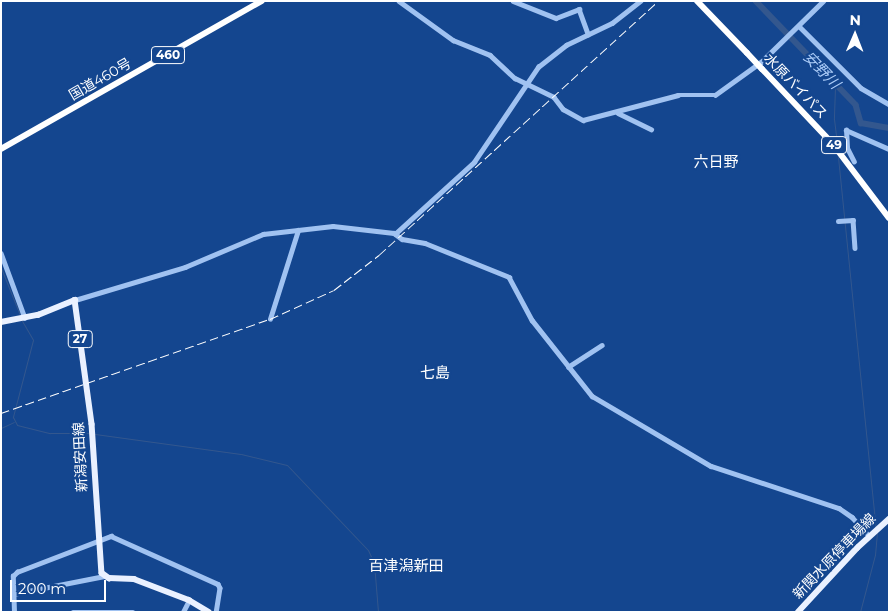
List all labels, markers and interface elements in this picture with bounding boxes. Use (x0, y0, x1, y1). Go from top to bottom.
north arrow (830, 10, 880, 60)
text: N (849, 11, 861, 29)
road number: 460 (150, 46, 186, 64)
water label: 安野川 (800, 48, 844, 92)
street label: 水原バイパス (761, 50, 831, 122)
street label: 国道460号 (66, 54, 134, 104)
road number: 49 (820, 136, 848, 154)
district label: 六日野 (694, 153, 738, 171)
road number: 27 (68, 329, 92, 348)
district label: 七島 (420, 364, 450, 382)
street label: 新潟安田線 (70, 422, 90, 492)
street label: 新関水原停車場線 (789, 510, 879, 602)
district label: 百津潟新田 (369, 557, 443, 575)
scale bar (12, 570, 109, 602)
text: 200 m (18, 579, 66, 598)

